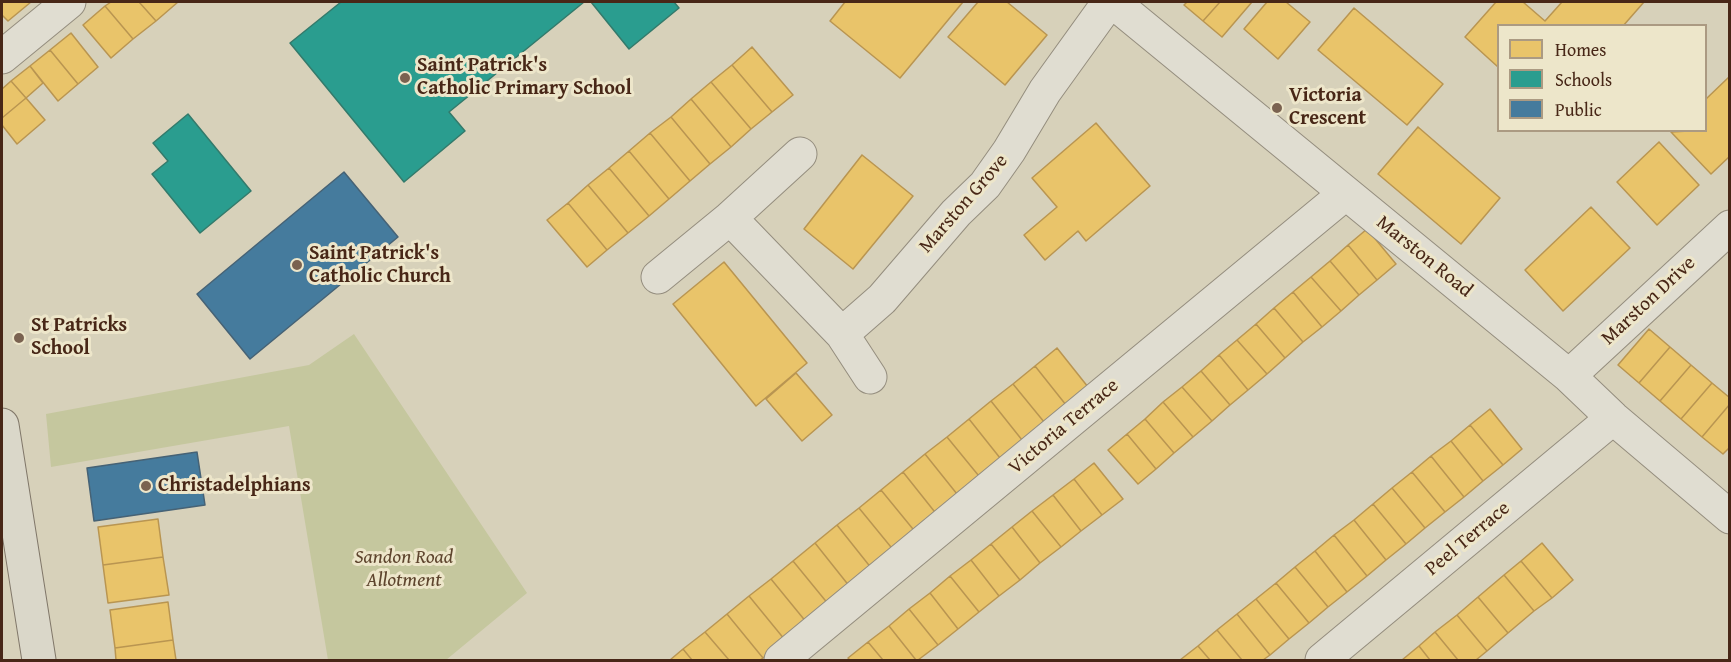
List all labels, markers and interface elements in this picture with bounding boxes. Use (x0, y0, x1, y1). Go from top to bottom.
legend (1497, 24, 1707, 132)
text: Homes (1555, 36, 1606, 63)
place label: Saint Patrick's Catholic Primary School (417, 54, 632, 101)
text: Schools (1555, 66, 1612, 93)
marker: Saint Patrick's Catholic Primary School (398, 71, 412, 85)
place label: Victoria Crescent (1289, 84, 1366, 131)
text: Public (1555, 96, 1602, 123)
marker: Victoria Crescent (1270, 101, 1284, 115)
street label: Marston Grove (914, 150, 1014, 258)
street label: Marston Road (1371, 211, 1477, 303)
place label: Saint Patrick's Catholic Church (309, 242, 451, 289)
street label: Marston Drive (1597, 251, 1701, 351)
marker: Saint Patrick's Catholic Church (290, 258, 304, 272)
place label: St Patricks School (31, 314, 127, 361)
marker: St Patricks School (12, 331, 26, 345)
street label: Victoria Terrace (1004, 374, 1124, 480)
place label: Christadelphians (158, 474, 310, 498)
marker: Christadelphians (139, 479, 153, 493)
street label: Peel Terrace (1421, 497, 1515, 581)
park label: Sandon Road Allotment (355, 546, 453, 593)

